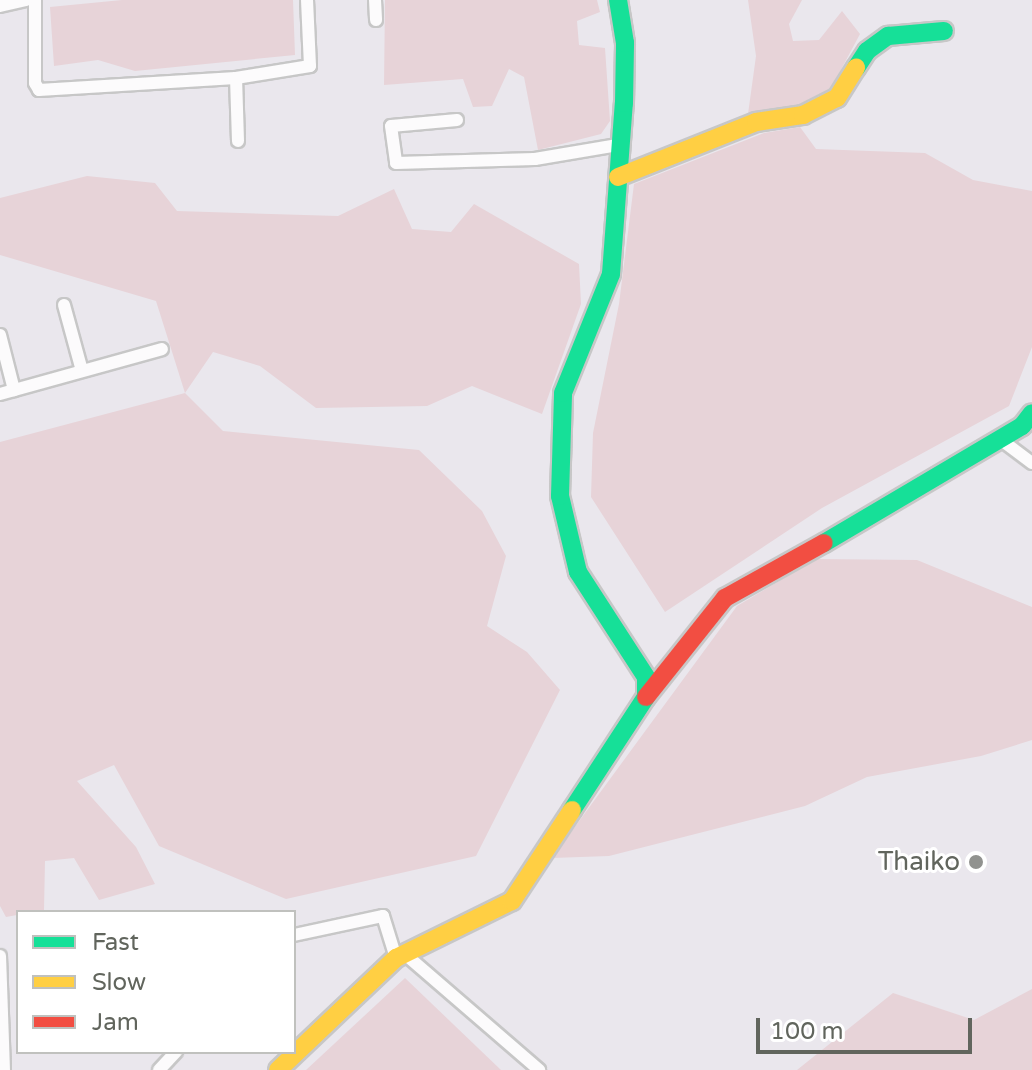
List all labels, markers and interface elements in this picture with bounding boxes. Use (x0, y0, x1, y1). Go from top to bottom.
place label: Thaiko (878, 846, 960, 878)
marker: Thaiko (967, 853, 985, 871)
legend (16, 910, 296, 1054)
text: Fast (92, 928, 139, 957)
text: Slow (92, 968, 146, 997)
scale bar (760, 1002, 976, 1052)
text: Jam (92, 1008, 139, 1037)
text: 100 m (770, 1017, 844, 1046)

